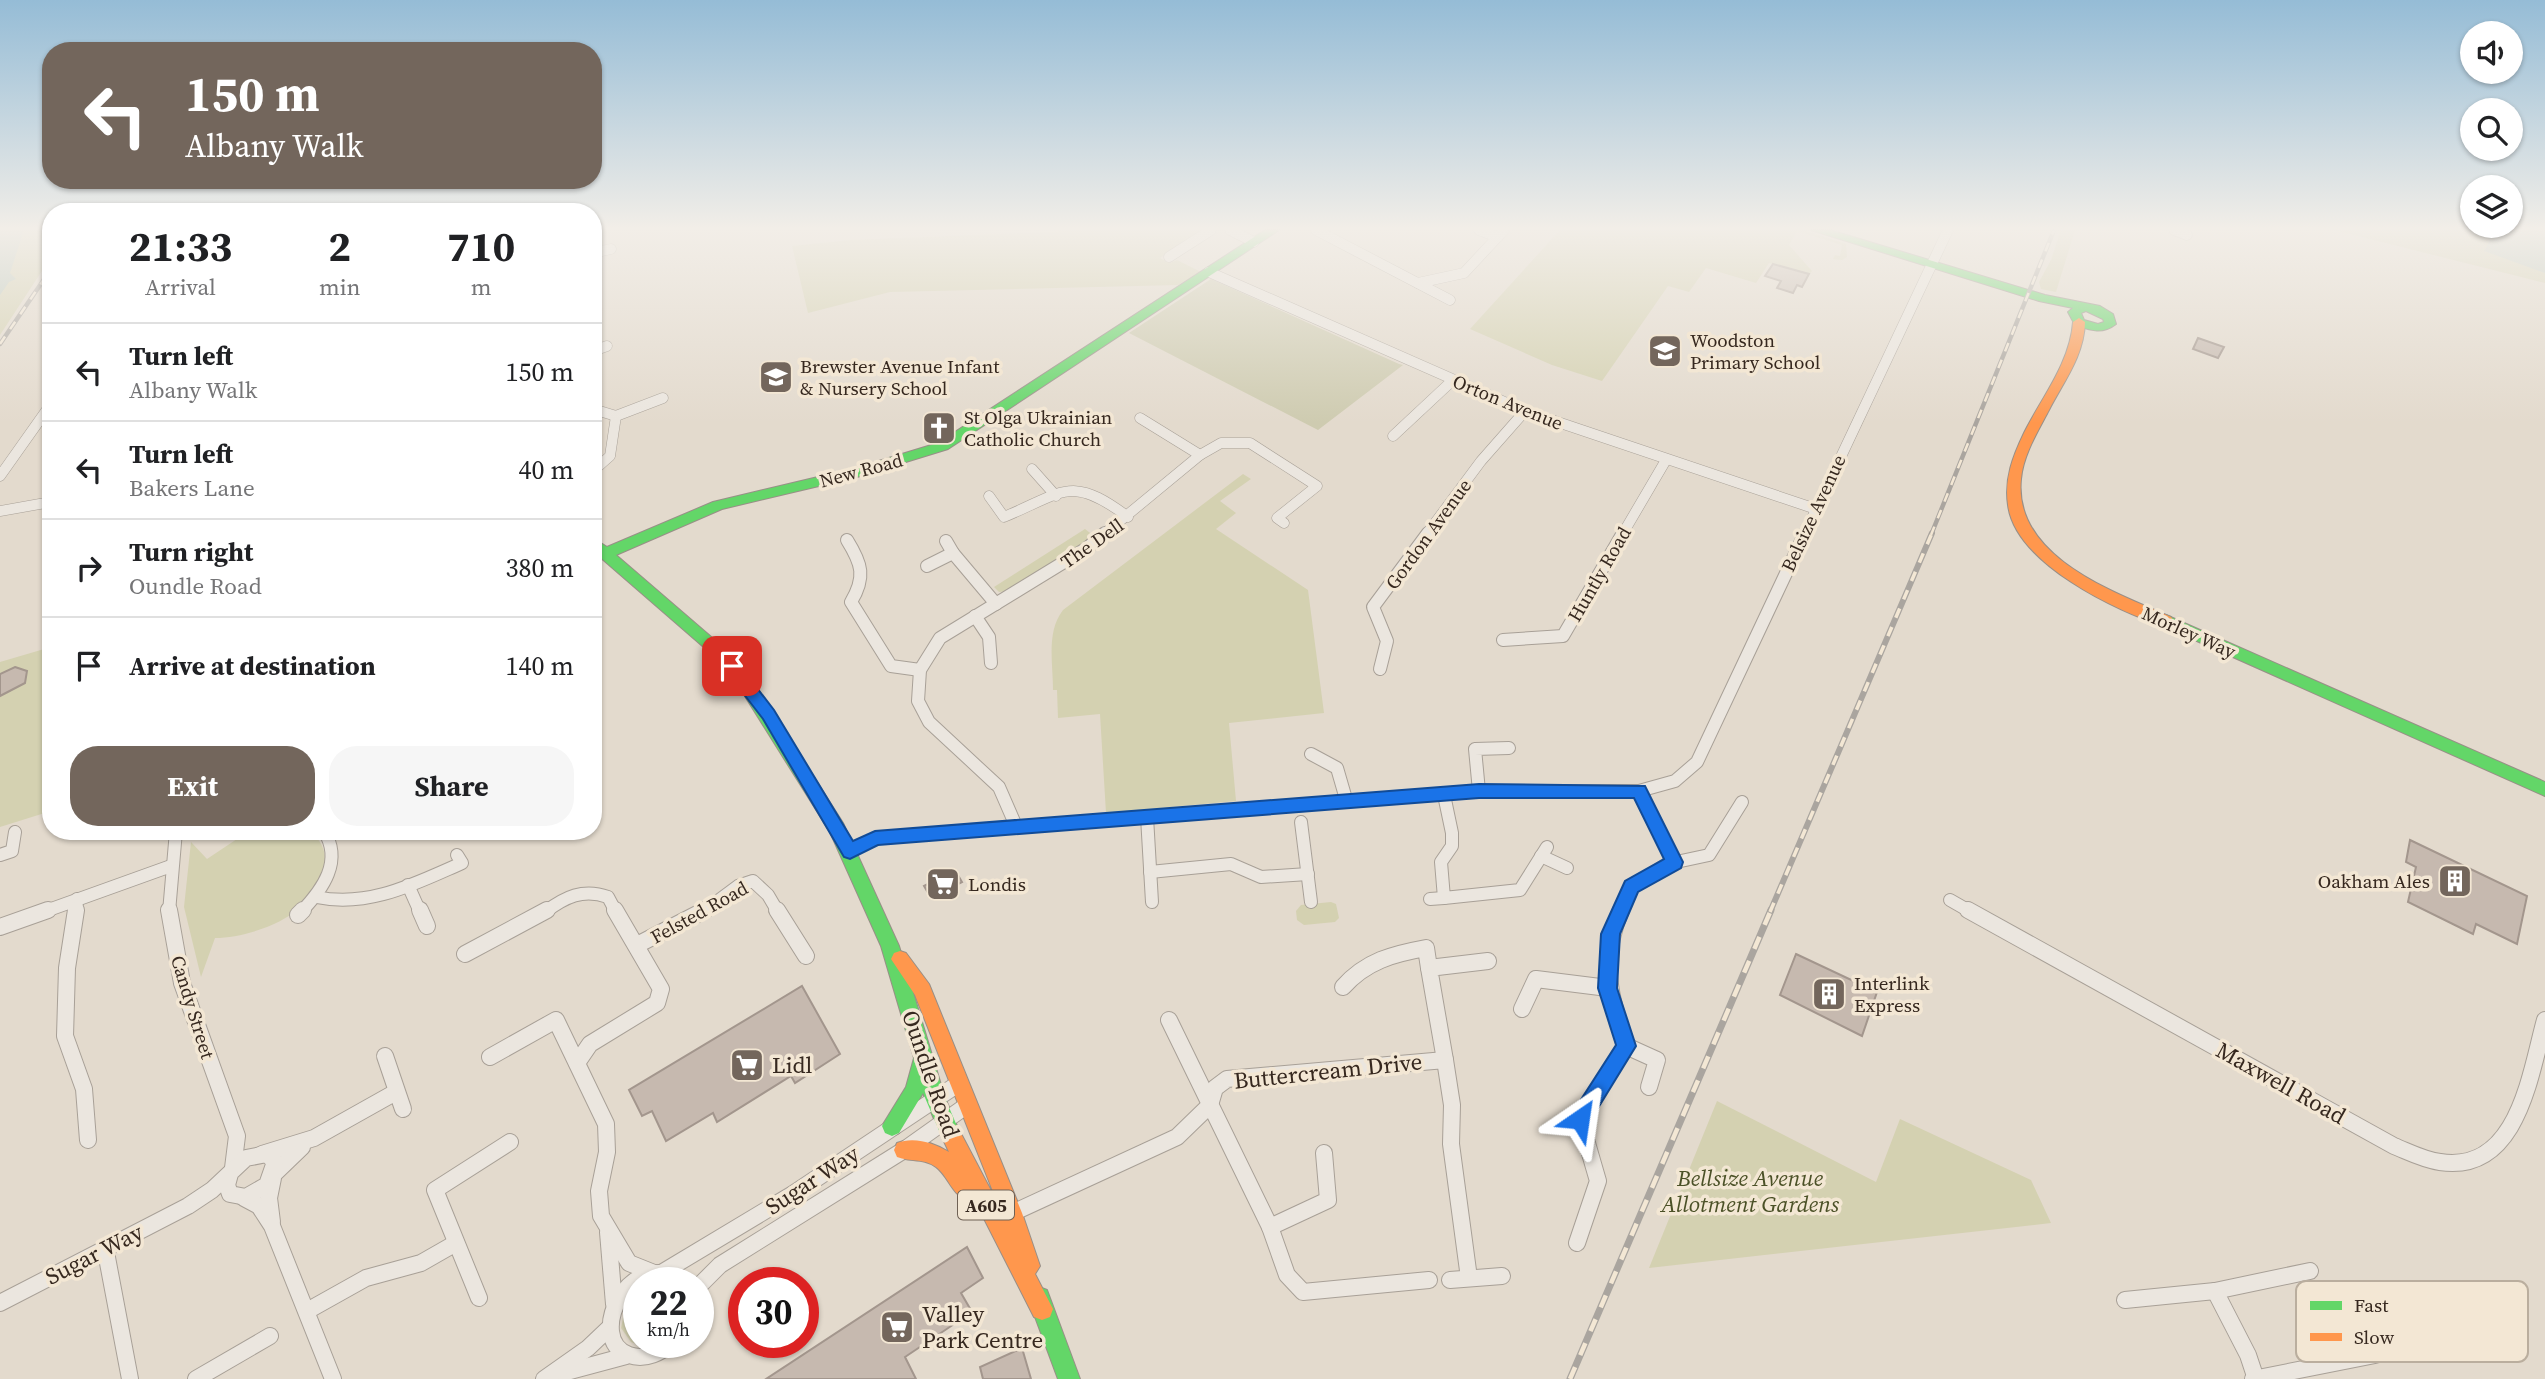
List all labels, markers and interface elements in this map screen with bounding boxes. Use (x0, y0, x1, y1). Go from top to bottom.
map controls (2460, 21, 2523, 238)
button: sound (2460, 21, 2523, 84)
text: 150 m (185, 60, 320, 127)
icon: left (70, 70, 161, 161)
button: search (2460, 98, 2523, 161)
text: Albany Walk (185, 124, 364, 168)
button: layers (2460, 175, 2523, 238)
text: 21:33 (129, 217, 232, 275)
text: 2 (328, 217, 351, 275)
text: 710 (447, 217, 515, 275)
text: Arrival (145, 271, 216, 303)
text: min (319, 271, 360, 303)
text: m (471, 271, 492, 303)
place label: Woodston Primary School (1690, 327, 1821, 375)
school or university icon: Woodston Primary School (1646, 332, 1684, 370)
text: Turn left (129, 338, 233, 374)
icon: left (70, 353, 108, 391)
place label: Brewster Avenue Infant & Nursery School (800, 353, 1000, 401)
text: 150 m (506, 354, 574, 390)
school or university icon: Brewster Avenue Infant & Nursery School (757, 358, 795, 396)
street label: Orton Avenue (1449, 368, 1567, 436)
text: Albany Walk (129, 374, 257, 406)
place label: St Olga Ukrainian Catholic Church (964, 404, 1112, 452)
church icon: St Olga Ukrainian Catholic Church (920, 409, 958, 447)
text: Turn left (129, 436, 233, 472)
street label: New Road (816, 446, 906, 494)
street label: Belsize Avenue (1775, 450, 1851, 576)
icon: left (70, 451, 108, 489)
text: 40 m (519, 452, 574, 488)
text: Bakers Lane (129, 472, 255, 504)
street label: Gordon Avenue (1379, 473, 1477, 595)
street label: The Dell (1055, 512, 1129, 574)
street label: Huntly Road (1561, 521, 1637, 626)
text: Turn right (129, 534, 253, 570)
icon: right (70, 549, 108, 587)
text: 380 m (506, 550, 574, 586)
text: Oundle Road (129, 570, 262, 602)
street label: Morley Way (2138, 600, 2240, 664)
pin (702, 636, 762, 696)
icon: arrive (70, 647, 108, 685)
icon: arrive (713, 647, 751, 685)
text: Arrive at destination (129, 648, 376, 684)
text: 140 m (506, 648, 574, 684)
button: Exit (70, 746, 315, 826)
button: Share (329, 746, 574, 826)
building icon: Oakham Ales (2436, 862, 2474, 900)
supermarket icon: Londis (924, 865, 962, 903)
place label: Oakham Ales (2318, 868, 2430, 894)
place label: Londis (968, 871, 1026, 897)
street label: Felsted Road (646, 874, 753, 949)
street label: Candy Street (165, 952, 221, 1063)
place label: Interlink Express (1854, 970, 1930, 1018)
building icon: Interlink Express (1810, 975, 1848, 1013)
street label: Oundle Road (894, 1006, 968, 1142)
street label: Maxwell Road (2210, 1034, 2352, 1132)
street label: Buttercream Drive (1232, 1045, 1424, 1097)
supermarket icon: Lidl (728, 1046, 766, 1084)
place label: Lidl (772, 1049, 813, 1081)
position arrow (1543, 1082, 1617, 1156)
street label: Sugar Way (759, 1138, 865, 1222)
park label: Bellsize Avenue Allotment Gardens (1659, 1162, 1840, 1220)
road number: A605 (958, 1190, 1014, 1220)
street label: Sugar Way (40, 1216, 149, 1292)
speed limit sign: 30 (728, 1267, 819, 1358)
text: 22 (650, 1279, 687, 1327)
legend (2296, 1281, 2528, 1362)
text: Fast (2354, 1292, 2389, 1318)
place label: Valley Park Centre (922, 1298, 1043, 1356)
supermarket icon: Valley Park Centre (878, 1308, 916, 1346)
text: km/h (647, 1317, 690, 1342)
text: Slow (2354, 1324, 2395, 1350)

